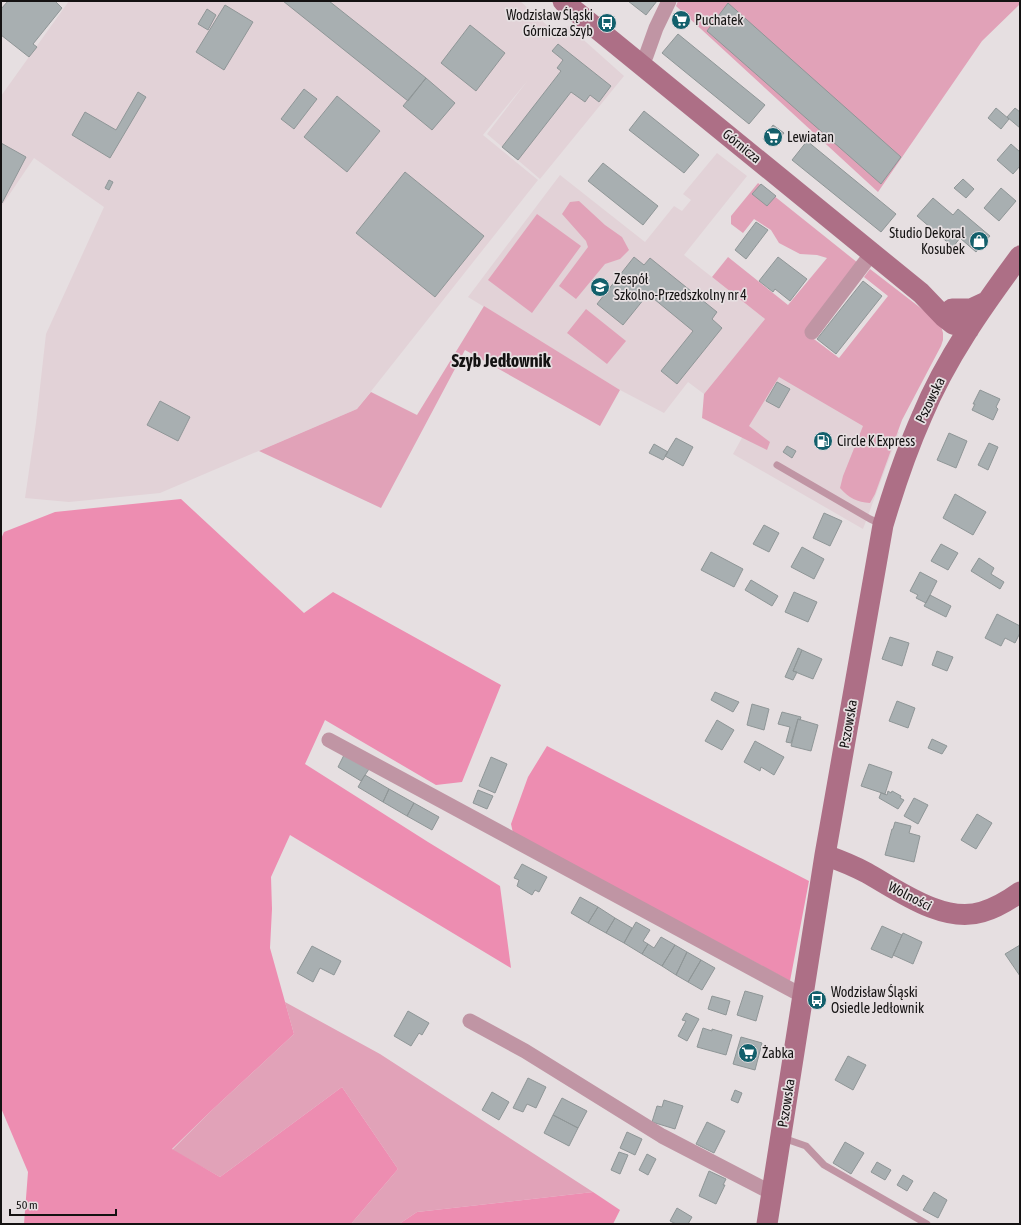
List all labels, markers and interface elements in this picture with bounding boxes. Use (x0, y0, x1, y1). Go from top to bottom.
place label: Wodzisław Śląski Górnicza Szyb (506, 7, 593, 39)
supermarket icon: Puchatek (670, 9, 692, 31)
bus stop icon: Wodzisław Śląski Górnicza Szyb (596, 12, 618, 34)
place label: Puchatek (695, 12, 744, 28)
street label: Górnicza (720, 126, 764, 166)
supermarket icon: Lewiatan (762, 126, 784, 148)
place label: Lewiatan (787, 129, 834, 145)
place label: Studio Dekoral Kosubek (889, 225, 965, 257)
shop icon: Studio Dekoral Kosubek (968, 230, 990, 252)
place label: Zespół Szkolno-Przedszkolny nr 4 (614, 271, 747, 303)
school or university icon: Zespół Szkolno-Przedszkolny nr 4 (589, 276, 611, 298)
district label: Szyb Jedłownik (451, 350, 552, 371)
street label: Pszowska (912, 374, 948, 426)
fuel station icon: Circle K Express (812, 430, 834, 452)
place label: Circle K Express (837, 433, 915, 449)
street label: Pszowska (836, 698, 860, 750)
street label: Wolności (886, 878, 934, 914)
place label: Wodzisław Śląski Osiedle Jedłownik (831, 984, 924, 1016)
bus stop icon: Wodzisław Śląski Osiedle Jedłownik (806, 989, 828, 1011)
supermarket icon: Żabka (737, 1042, 759, 1064)
place label: Żabka (762, 1045, 794, 1061)
street label: Pszowska (774, 1077, 798, 1129)
scale bar (10, 1191, 116, 1217)
text: 50 m (16, 1198, 38, 1212)

